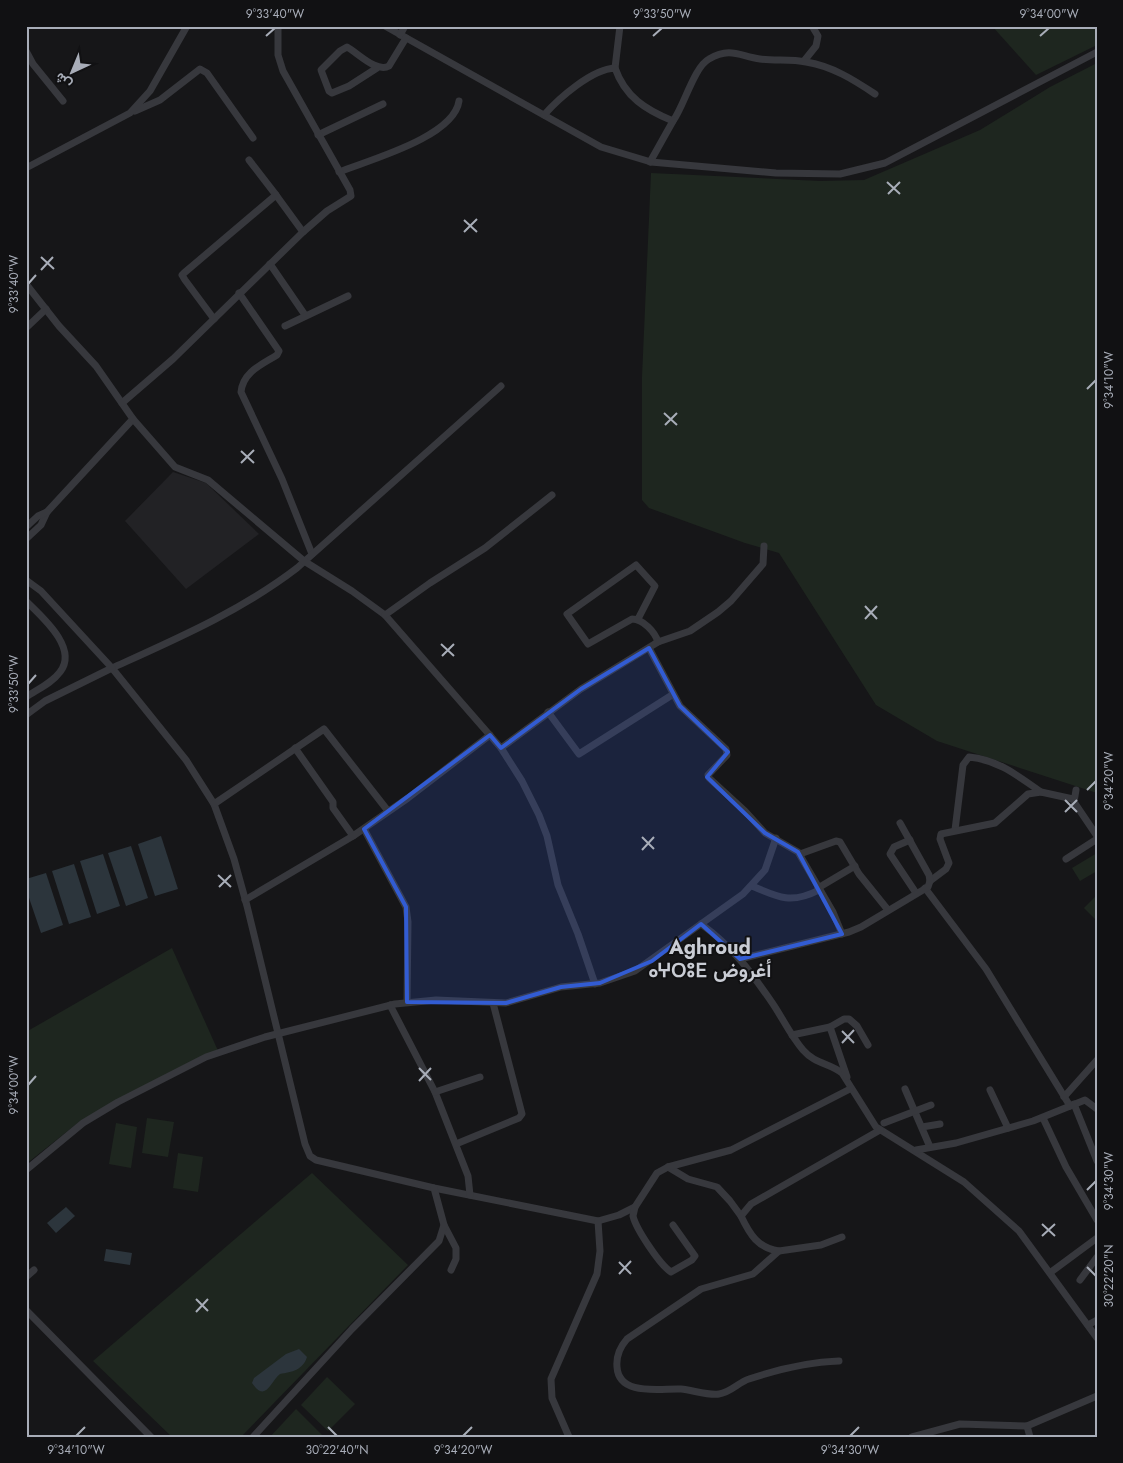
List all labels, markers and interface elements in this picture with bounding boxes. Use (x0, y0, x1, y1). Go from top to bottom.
text: 9°33'40"W (246, 5, 304, 23)
text: 9°33'50"W (633, 5, 691, 23)
text: 9°34'00"W (1019, 5, 1079, 23)
north arrow (48, 48, 98, 98)
text: ش (50, 68, 76, 94)
text: 9°33'40"W (5, 255, 23, 313)
text: 9°34'10"W (1100, 351, 1118, 409)
text: 9°33'50"W (5, 655, 23, 713)
text: 9°34'20"W (1100, 752, 1118, 810)
district label: Aghroud ⴰⵖⵔⵓⴹ أغروض (649, 933, 771, 985)
text: 9°34'00"W (5, 1055, 23, 1115)
text: 9°34'30"W (1100, 1152, 1118, 1210)
text: 30°22'20"N (1100, 1244, 1118, 1308)
text: 9°34'10"W (47, 1441, 105, 1459)
text: 30°22'40"N (305, 1441, 369, 1459)
text: 9°34'20"W (434, 1441, 492, 1459)
text: 9°34'30"W (821, 1441, 879, 1459)

